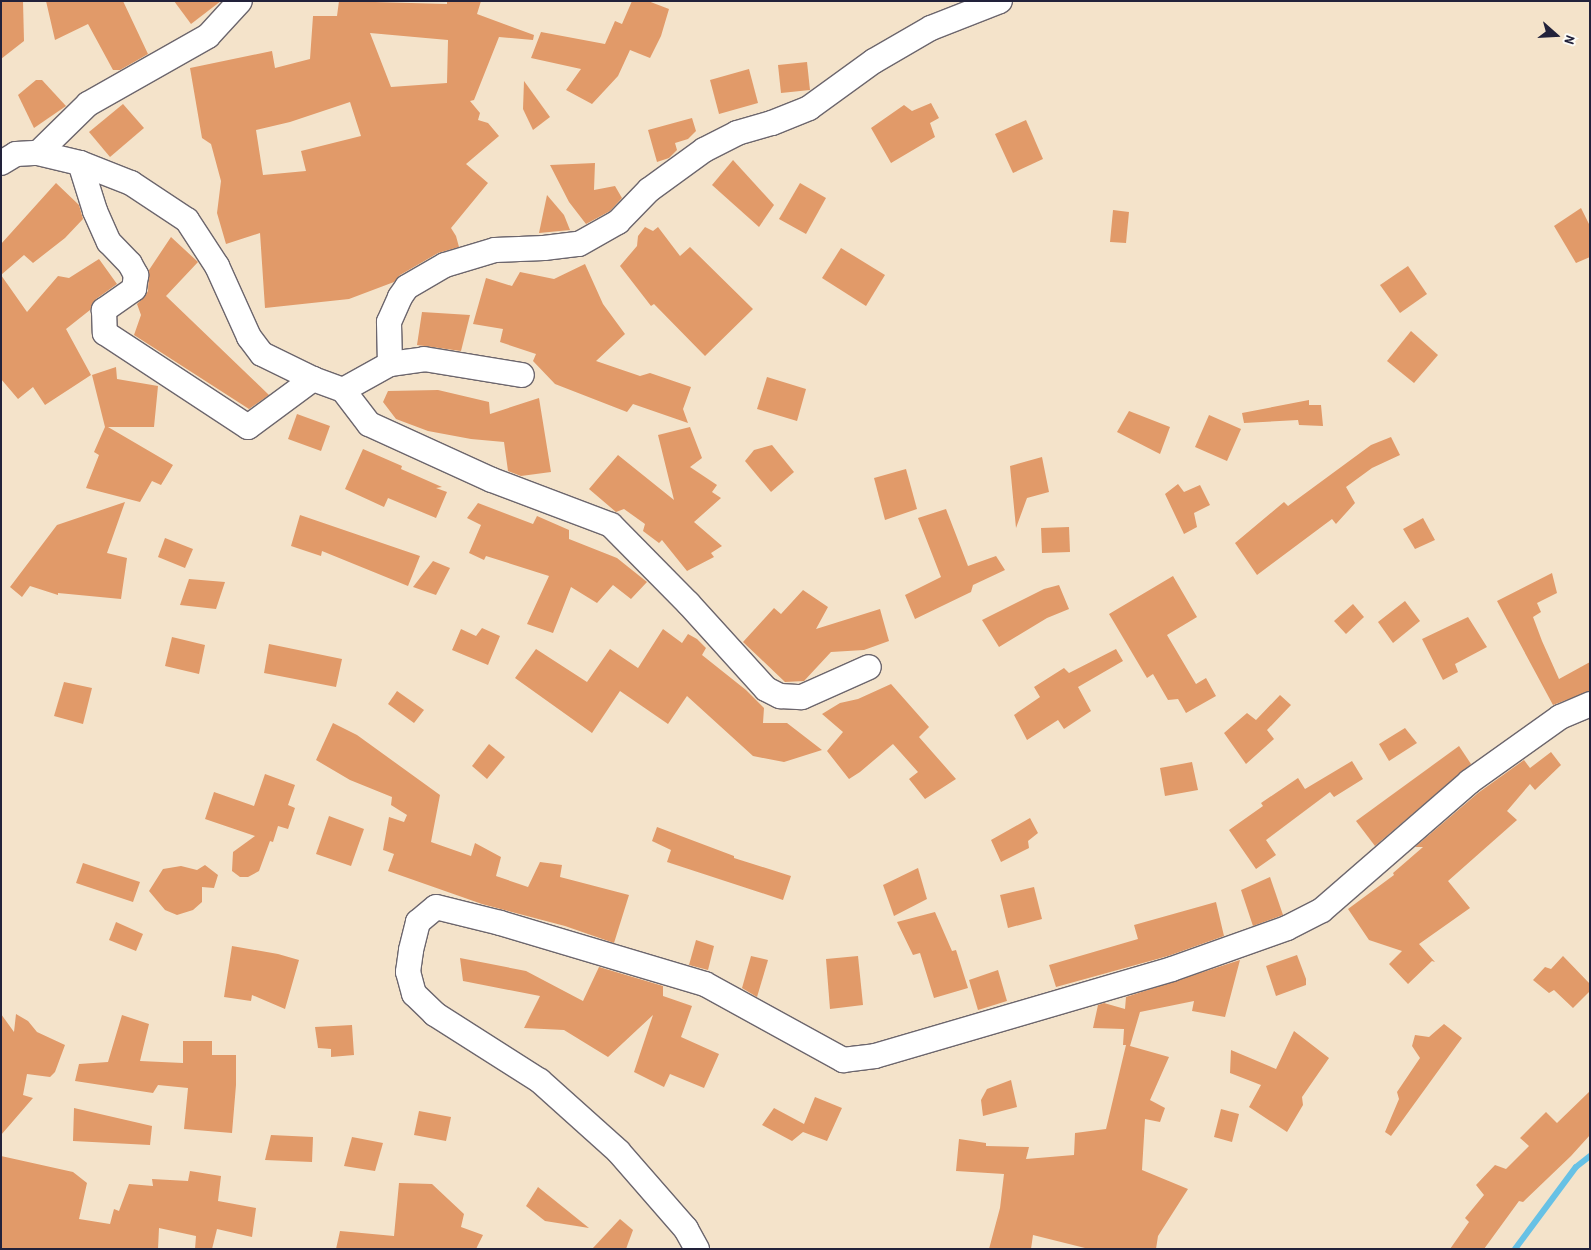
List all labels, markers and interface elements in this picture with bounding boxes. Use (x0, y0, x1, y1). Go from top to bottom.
north arrow (1531, 10, 1581, 60)
text: N (1560, 33, 1581, 47)

